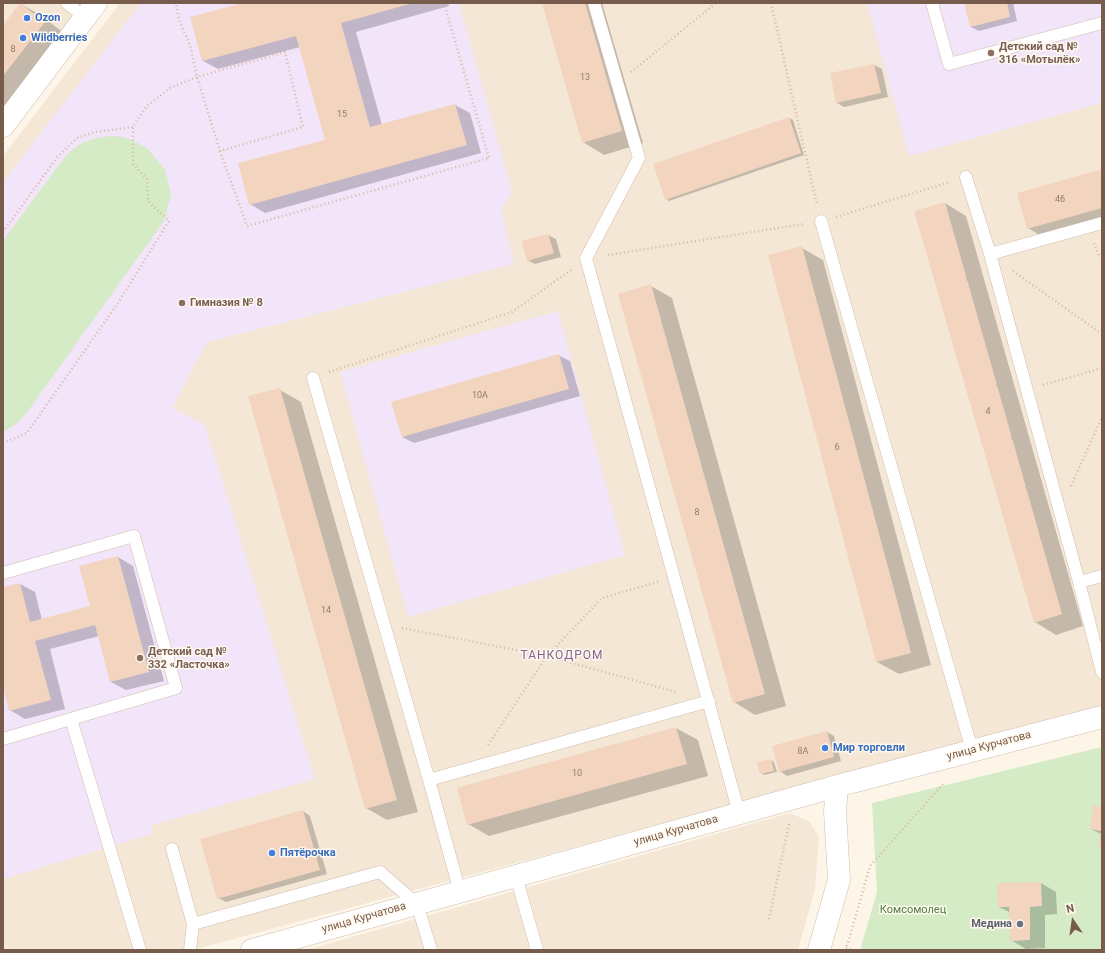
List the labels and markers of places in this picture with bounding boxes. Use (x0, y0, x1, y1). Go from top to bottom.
place label: Ozon (35, 11, 60, 25)
marker: Ozon (22, 13, 32, 23)
place label: Wildberries (31, 31, 87, 45)
marker: Wildberries (18, 33, 28, 43)
place label: Детский сад № 316 «Мотылёк» (999, 40, 1080, 66)
marker: Детский сад № 316 «Мотылёк» (986, 48, 996, 58)
place label: Гимназия № 8 (190, 296, 263, 310)
marker: Гимназия № 8 (177, 298, 187, 308)
place label: Детский сад № 332 «Ласточка» (148, 645, 230, 671)
marker: Детский сад № 332 «Ласточка» (135, 653, 145, 663)
place label: Мир торговли (833, 741, 905, 755)
marker: Мир торговли (820, 743, 830, 753)
place label: Пятёрочка (280, 846, 336, 860)
marker: Пятёрочка (267, 848, 277, 858)
place label: Медина (971, 917, 1012, 931)
marker: Медина (1015, 919, 1025, 929)

